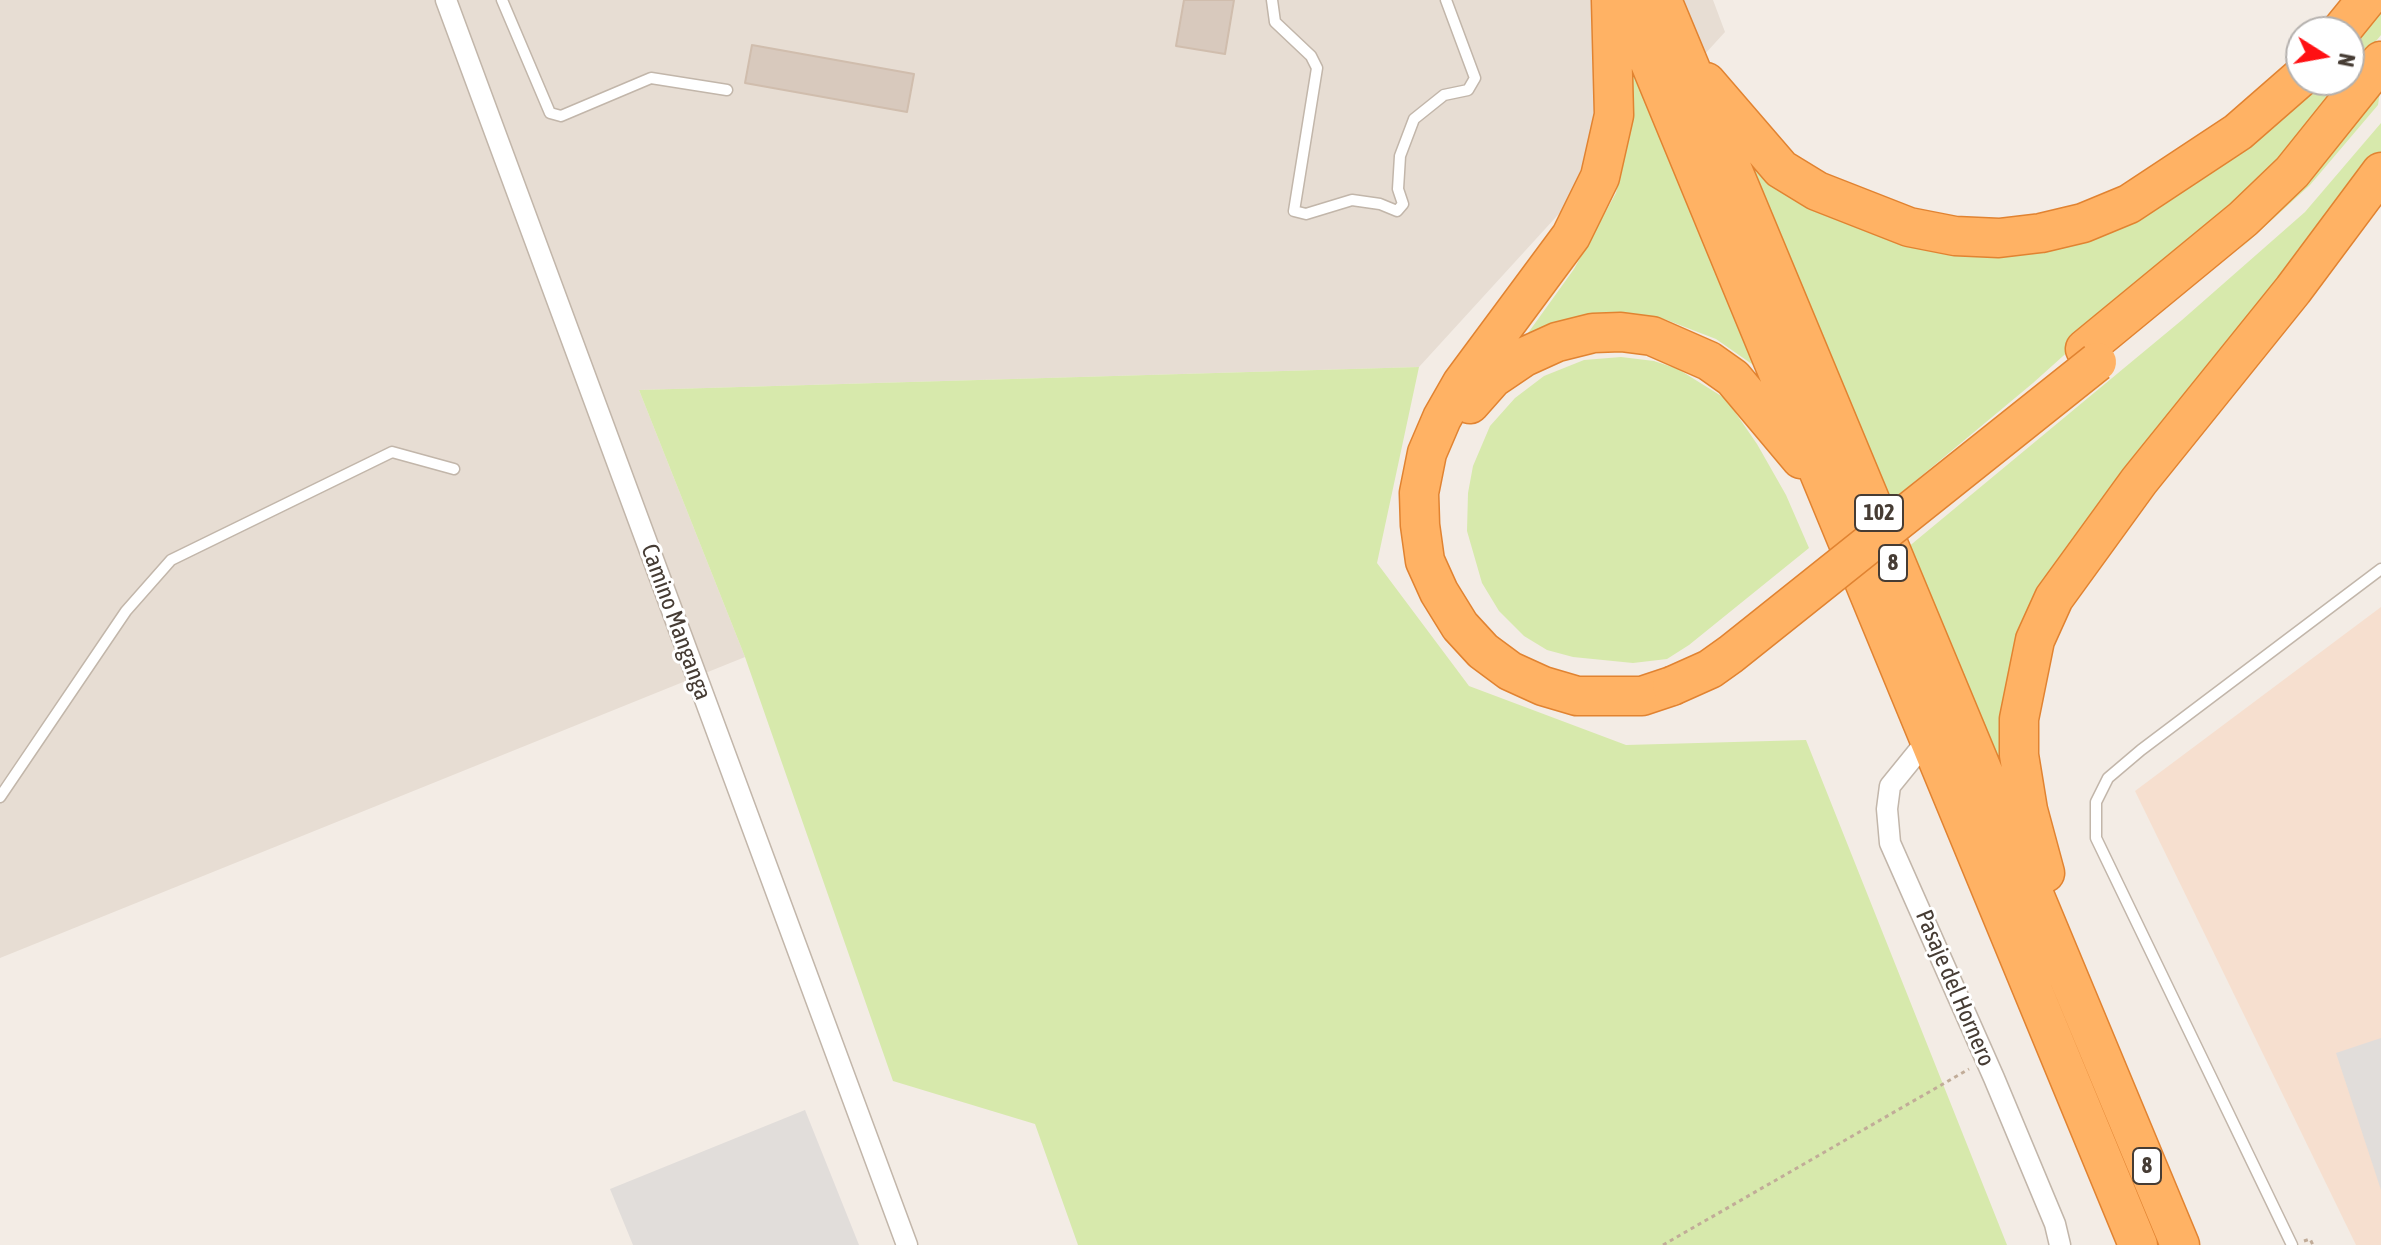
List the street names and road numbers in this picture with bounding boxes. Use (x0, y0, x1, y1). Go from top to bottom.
road number: 102 (1855, 495, 1903, 531)
street label: Camino Manganga (635, 540, 717, 704)
road number: 8 (1879, 545, 1907, 581)
street label: Pasaje del Hornero (1909, 906, 2001, 1070)
road number: 8 (2133, 1148, 2161, 1184)

